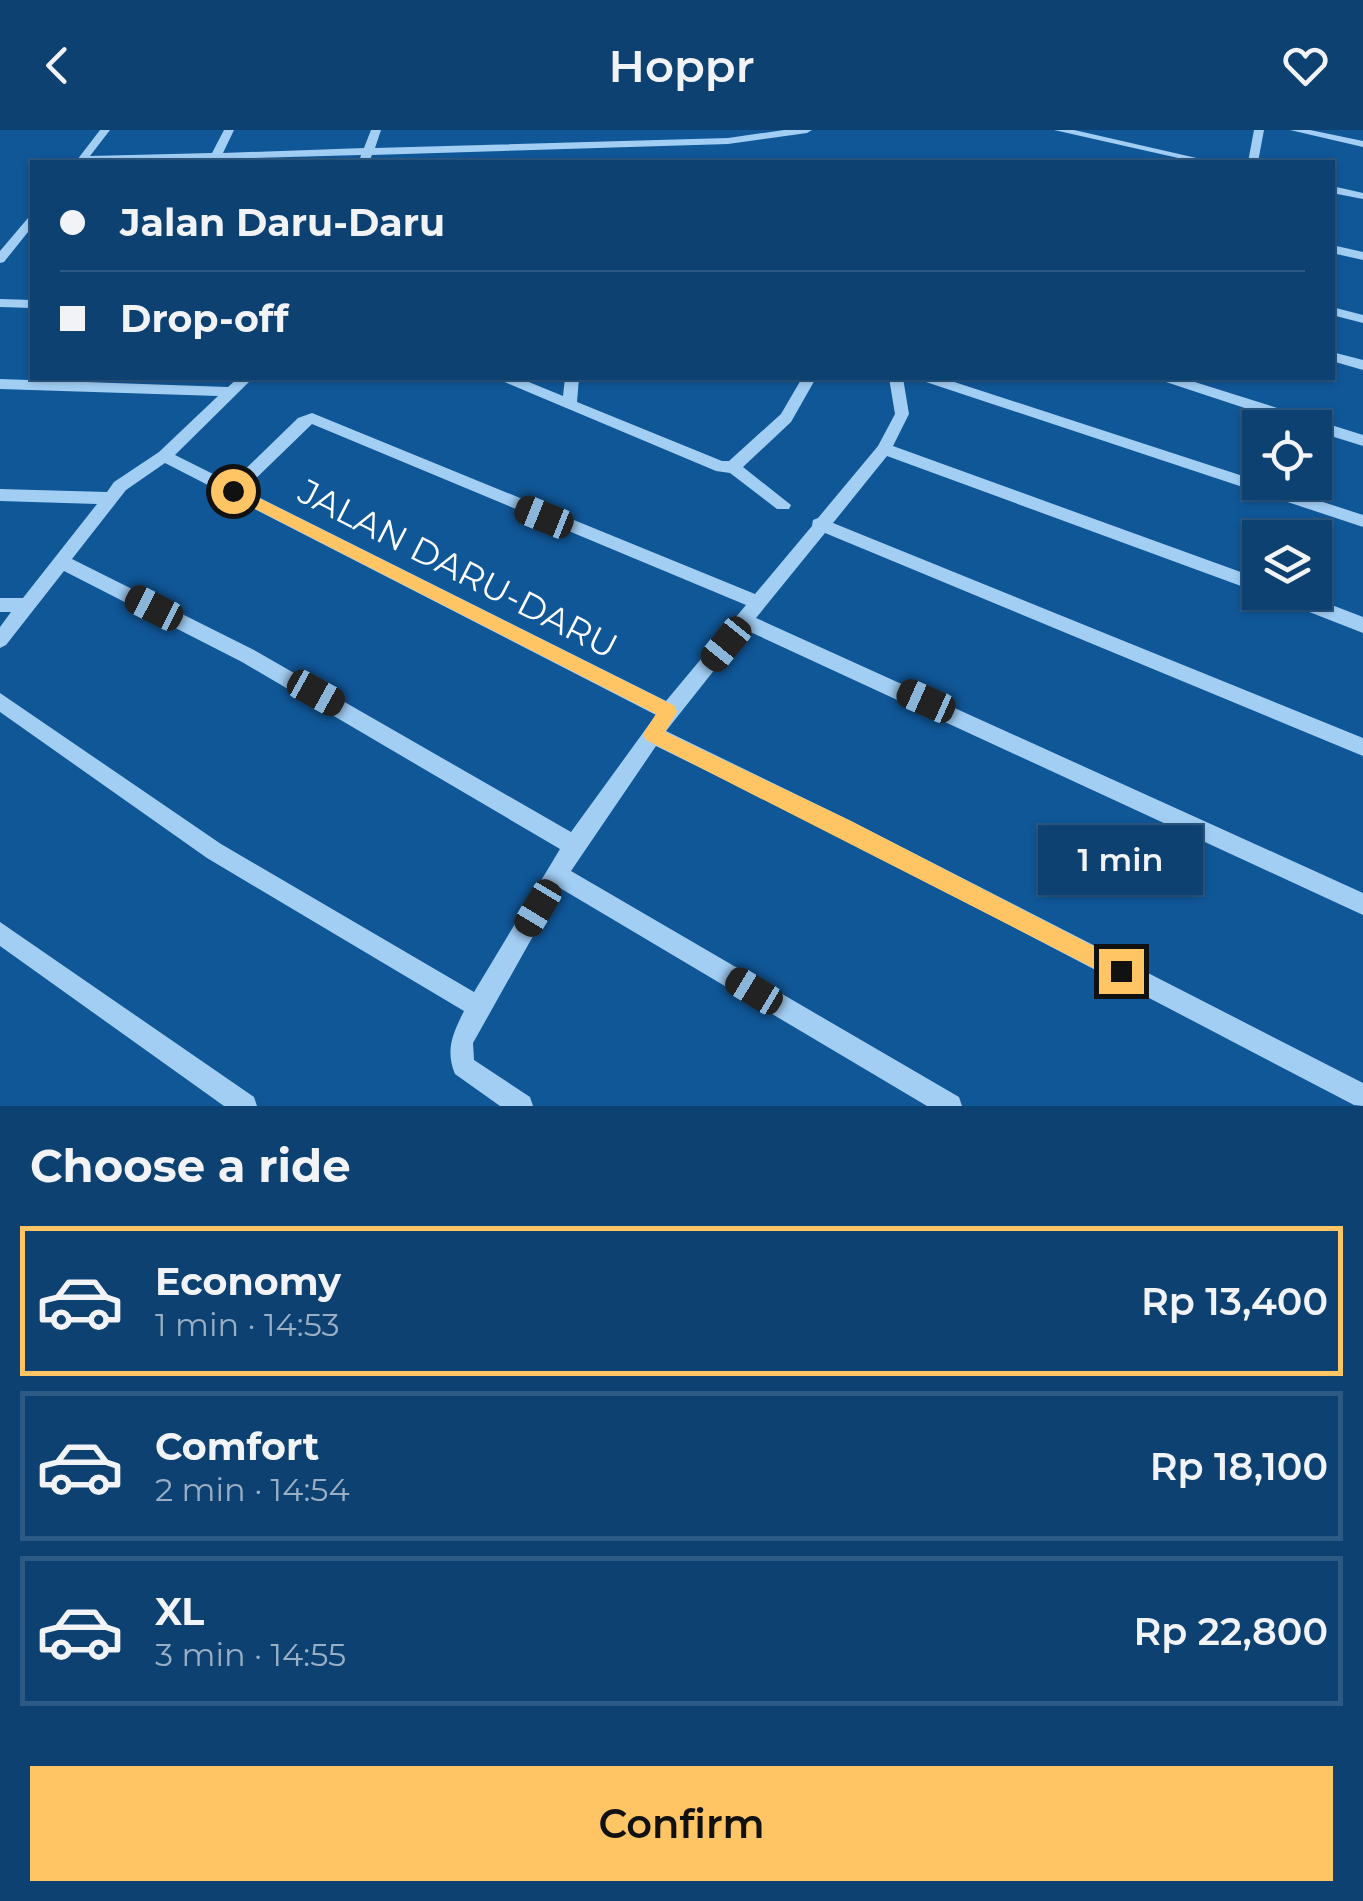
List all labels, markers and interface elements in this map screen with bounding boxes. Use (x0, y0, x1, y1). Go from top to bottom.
icon: back (30, 38, 85, 93)
text: Hoppr (608, 38, 755, 93)
icon: heart (1278, 38, 1333, 93)
text: Jalan Daru-Daru (120, 199, 445, 246)
text: Drop-off (120, 295, 289, 342)
map controls (1242, 410, 1332, 610)
button: locate (1242, 410, 1332, 500)
route start (211, 469, 256, 514)
street label: JALAN DARU-DARU (291, 469, 625, 668)
car (511, 492, 577, 542)
button: layers (1242, 520, 1332, 610)
car (120, 581, 188, 635)
car (695, 611, 757, 677)
car (282, 665, 350, 721)
car (892, 675, 960, 727)
callout: 1 min (1038, 826, 1204, 896)
text: 1 min (1078, 840, 1163, 879)
car (510, 875, 566, 941)
route end (1099, 949, 1144, 994)
car (721, 963, 787, 1019)
text: Choose a ride (30, 1138, 351, 1193)
icon: car (35, 1256, 125, 1346)
text: Economy (155, 1258, 341, 1305)
text: Rp 13,400 (1141, 1278, 1328, 1325)
text: 1 min · 14:53 (155, 1305, 340, 1344)
icon: car (35, 1421, 125, 1511)
text: Comfort (155, 1423, 319, 1470)
text: Rp 18,100 (1150, 1443, 1328, 1490)
text: 2 min · 14:54 (155, 1470, 350, 1509)
icon: car (35, 1586, 125, 1676)
text: XL (155, 1588, 204, 1635)
text: Rp 22,800 (1133, 1608, 1328, 1655)
text: 3 min · 14:55 (155, 1635, 346, 1674)
button: Confirm (30, 1766, 1333, 1881)

